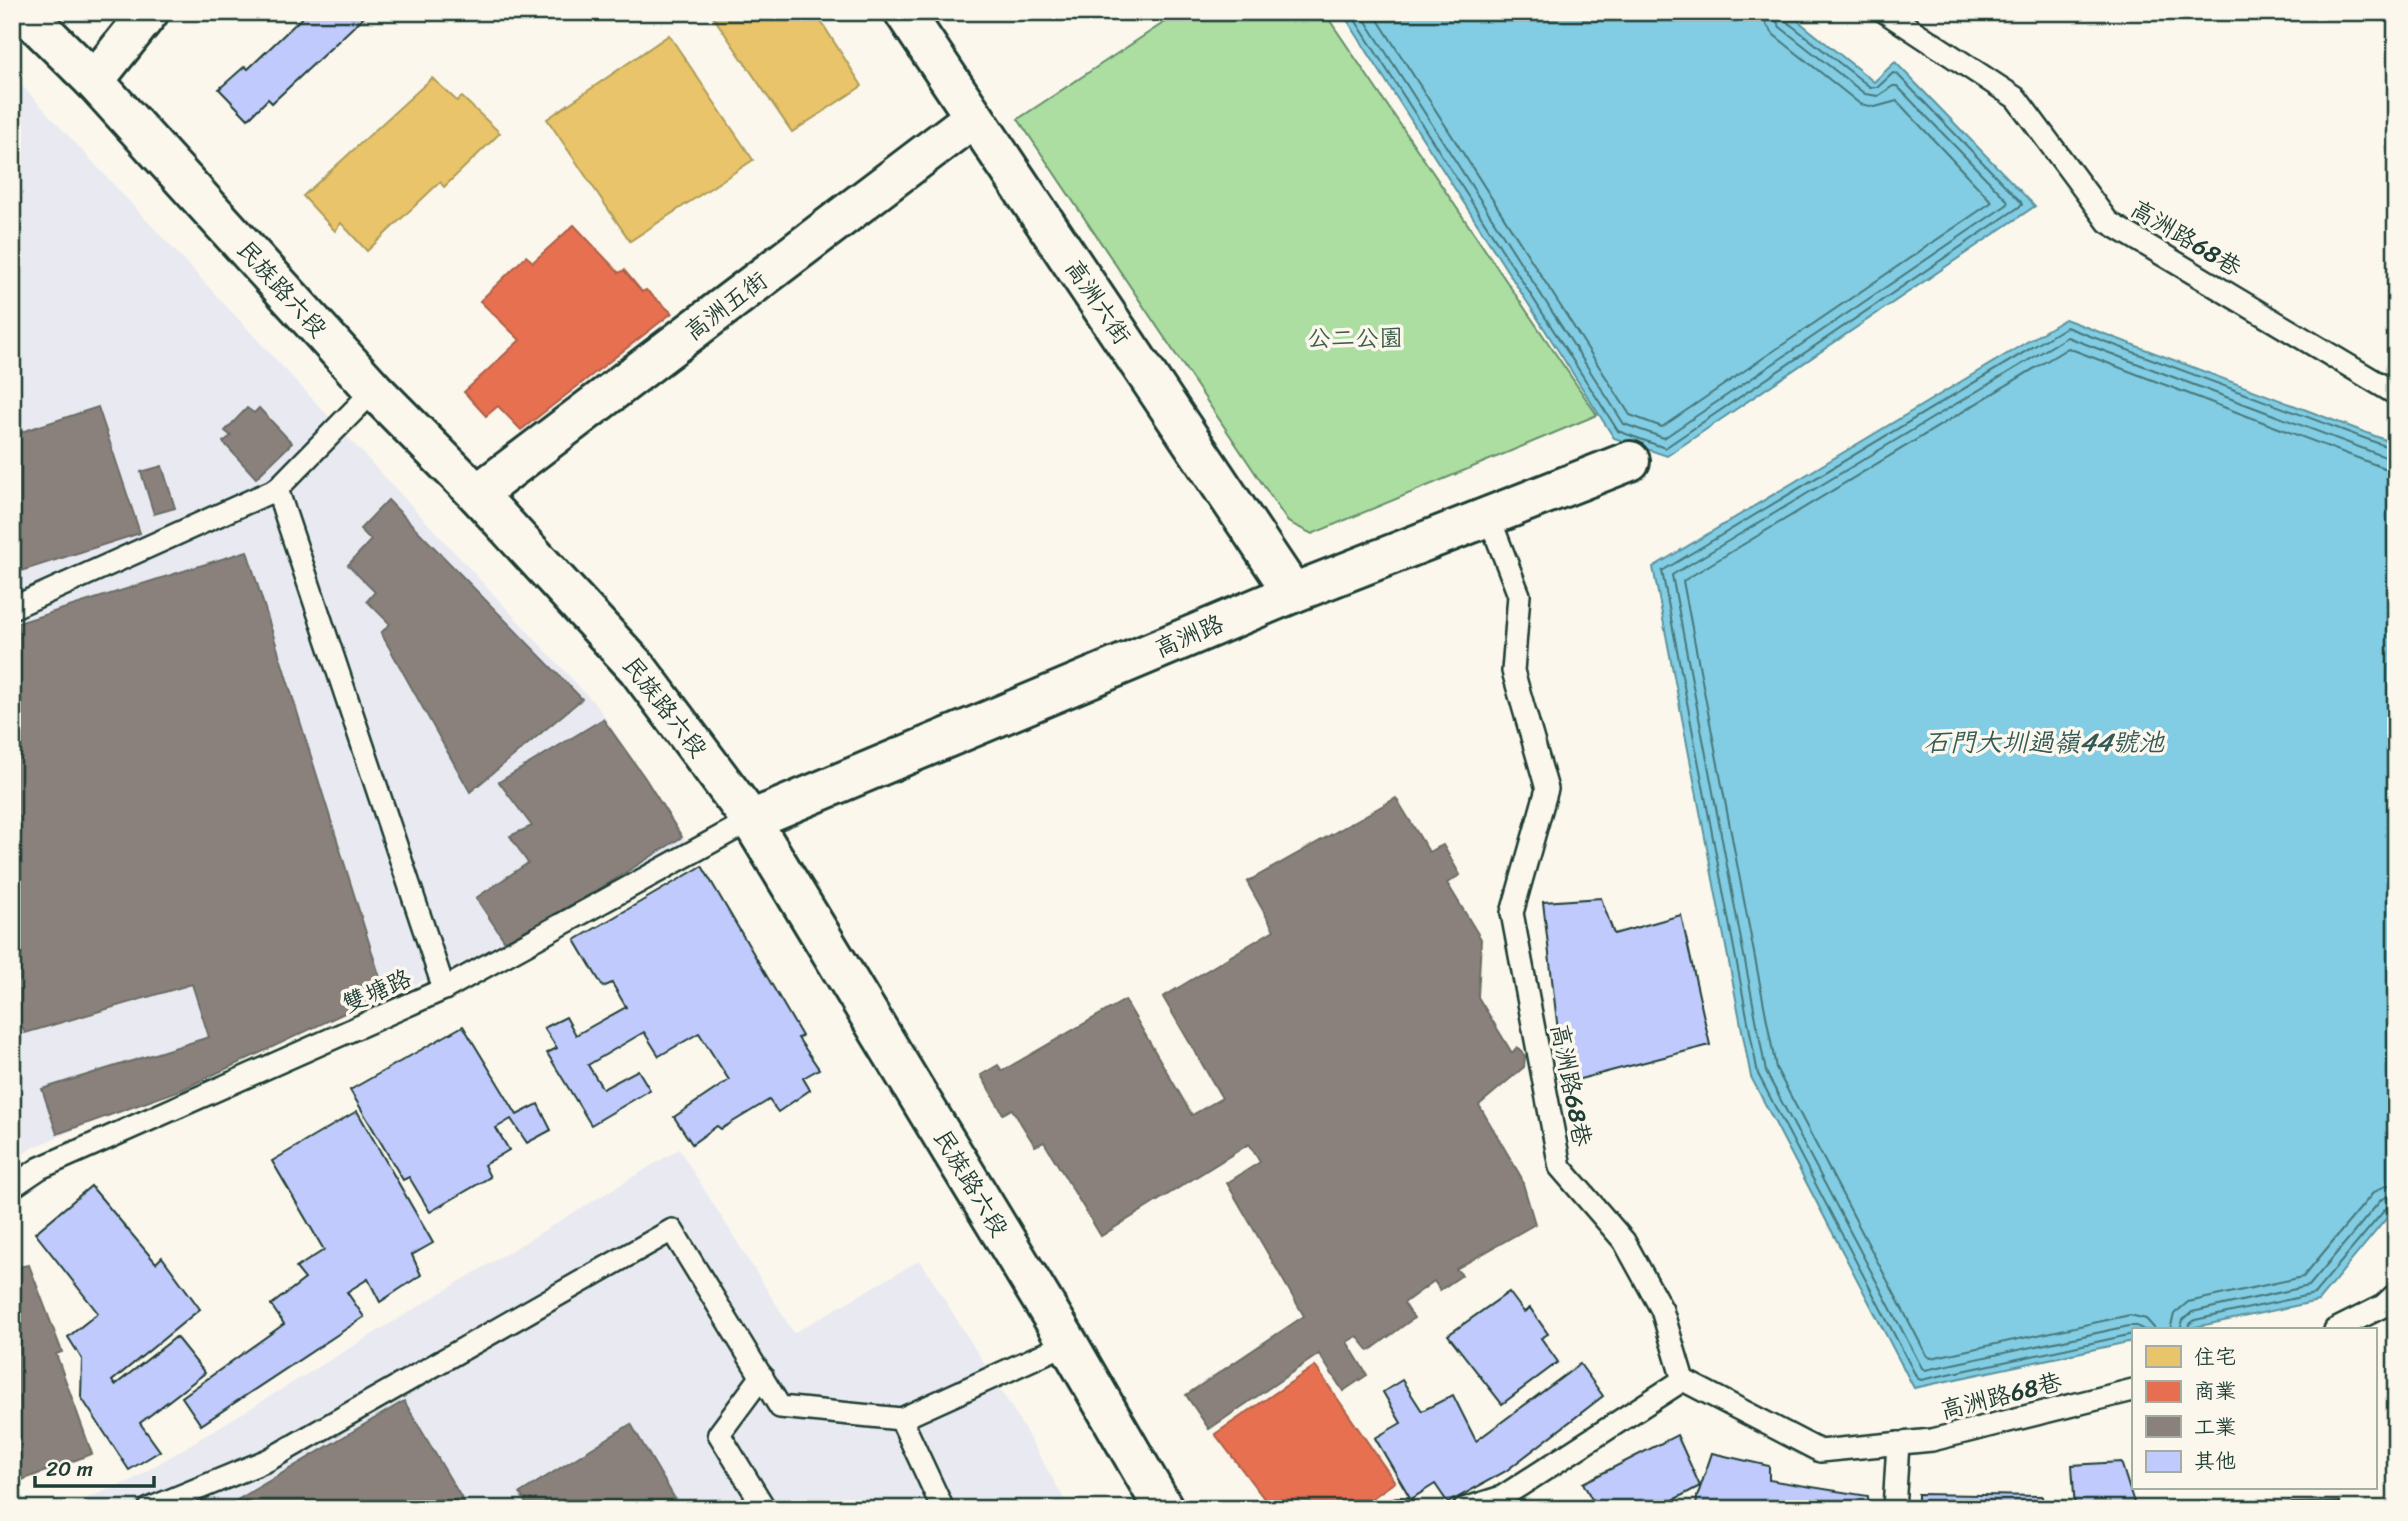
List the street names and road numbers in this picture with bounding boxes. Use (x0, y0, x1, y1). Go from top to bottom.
street label: 高洲路68巷 (2122, 188, 2250, 288)
street label: 民族路六段 (226, 230, 338, 348)
street label: 高洲六街 (1054, 250, 1142, 354)
street label: 高洲五街 (675, 260, 777, 352)
street label: 高洲路 (1148, 603, 1230, 669)
street label: 民族路六段 (612, 647, 718, 767)
street label: 雙塘路 (336, 957, 418, 1025)
street label: 高洲路68巷 (1539, 1020, 1603, 1150)
street label: 民族路六段 (922, 1121, 1020, 1245)
street label: 高洲路68巷 (1936, 1361, 2066, 1431)

